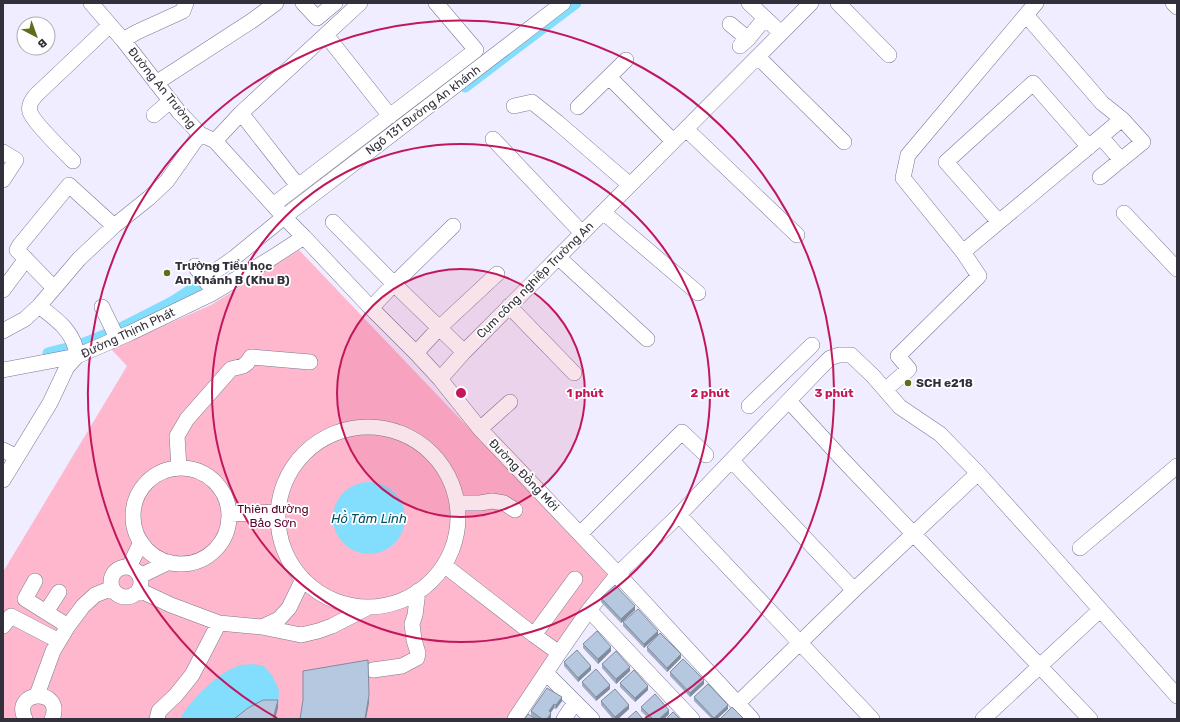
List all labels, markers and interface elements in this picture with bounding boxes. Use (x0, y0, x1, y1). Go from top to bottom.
north arrow (16, 16, 56, 56)
text: B (35, 36, 49, 51)
street label: Đường An Trường (125, 45, 199, 131)
street label: Ngõ 131 Đường An khánh (363, 62, 483, 158)
street label: Cụm công nghiệp Trường An (474, 219, 596, 341)
place label: Trường Tiểu học An Khánh B (Khu B) (175, 259, 290, 287)
marker: Trường Tiểu học An Khánh B (Khu B) (162, 268, 172, 278)
street label: Đường Thịnh Phát (79, 305, 177, 361)
place label: SCH e218 (916, 376, 973, 390)
marker: SCH e218 (903, 378, 913, 388)
centre of rings (454, 386, 468, 400)
text: 1 phút (566, 386, 604, 400)
text: 2 phút (690, 386, 730, 400)
text: 3 phút (814, 386, 854, 400)
street label: Đường Đồng Mới (486, 436, 562, 514)
park label: Thiên đường Bảo Sơn (237, 502, 309, 530)
water label: Hồ Tâm Linh (331, 510, 407, 526)

